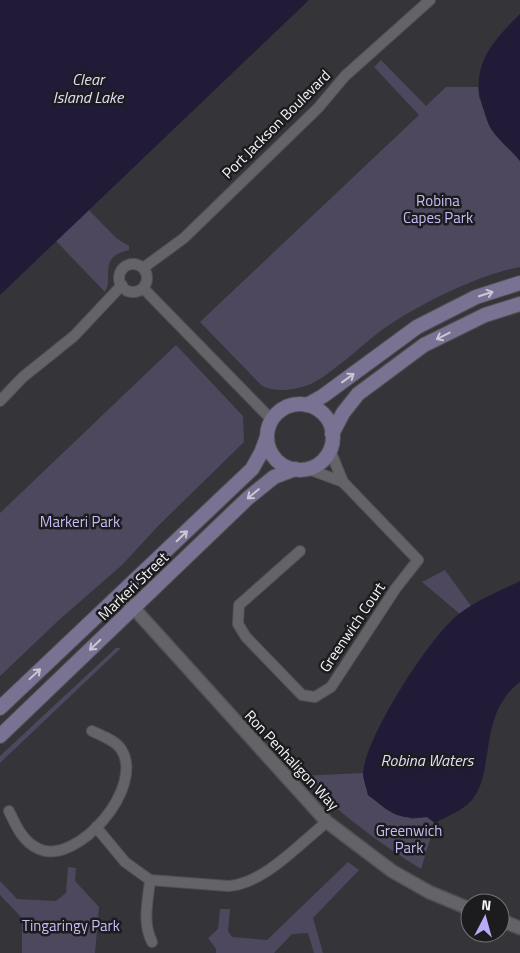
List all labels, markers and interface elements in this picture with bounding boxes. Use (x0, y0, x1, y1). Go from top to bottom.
street label: Port Jackson Boulevard (216, 64, 336, 184)
water label: Clear Island Lake (53, 67, 125, 109)
park label: Robina Capes Park (403, 189, 473, 229)
one-way arrow (477, 289, 493, 299)
one-way arrow (436, 332, 451, 341)
one-way arrow (340, 373, 354, 383)
one-way arrow (247, 488, 260, 500)
park label: Markeri Park (40, 510, 120, 533)
one-way arrow (175, 530, 188, 542)
street label: Markeri Street (93, 546, 174, 626)
street label: Greenwich Court (313, 577, 391, 677)
one-way arrow (89, 639, 102, 651)
one-way arrow (29, 668, 42, 680)
street label: Ron Penhaligon Way (239, 705, 345, 815)
water label: Robina Waters (381, 748, 475, 772)
park label: Greenwich Park (376, 819, 442, 859)
north arrow (460, 893, 510, 943)
text: N (480, 894, 492, 916)
park label: Tingaringy Park (22, 914, 120, 937)

